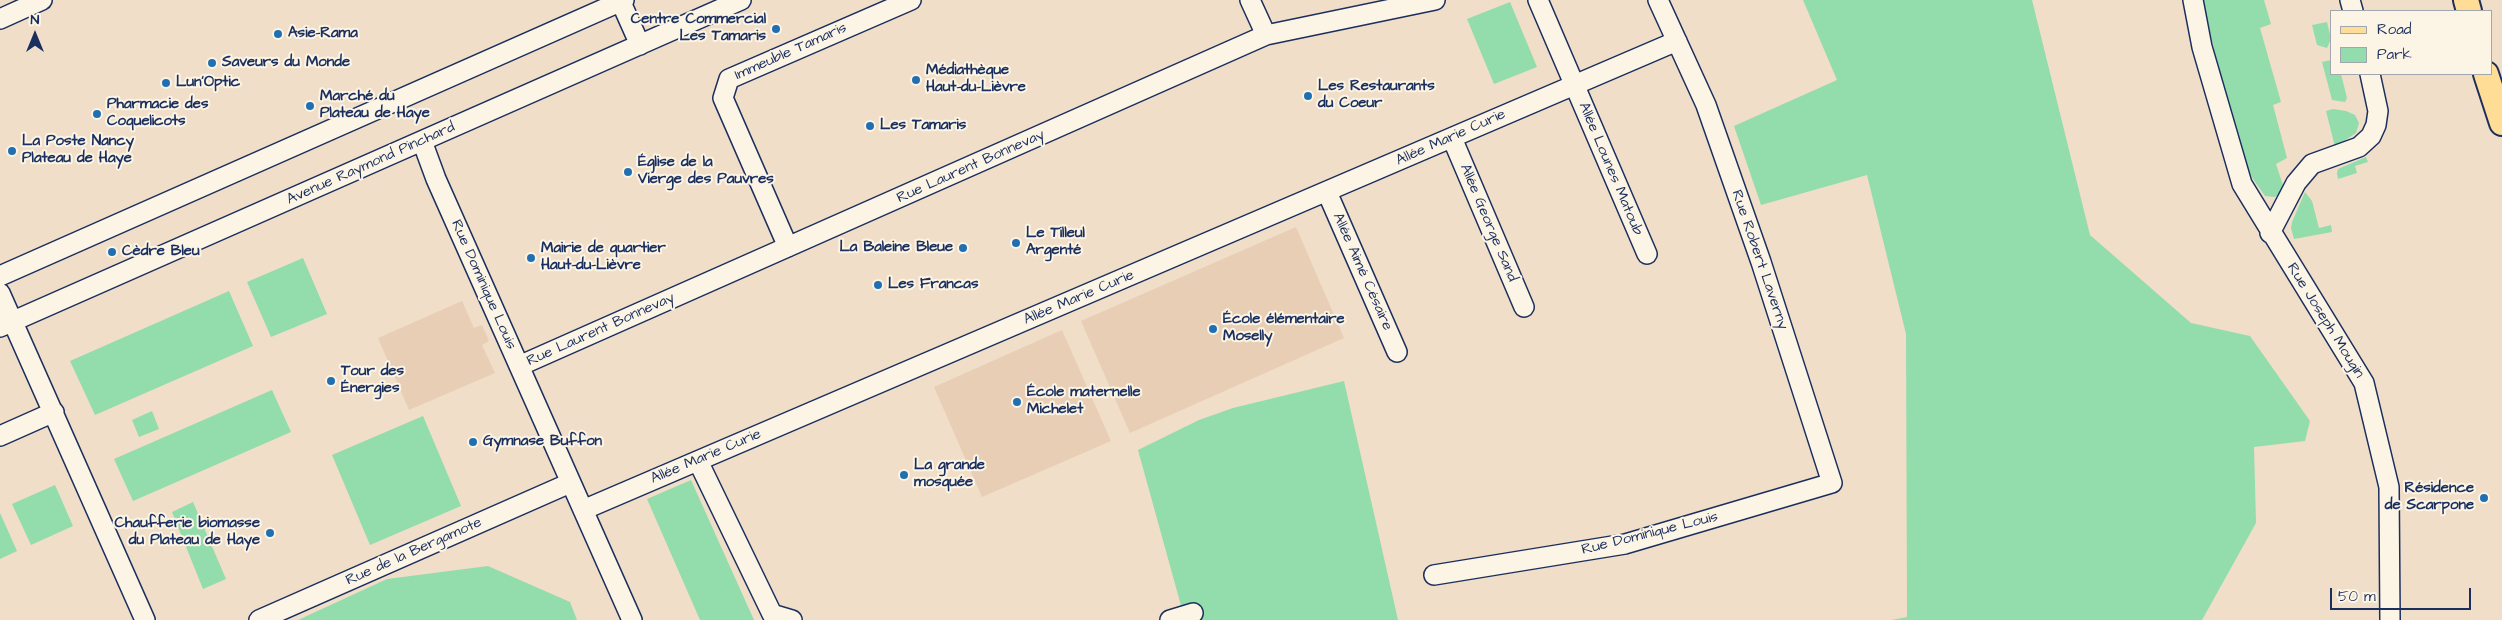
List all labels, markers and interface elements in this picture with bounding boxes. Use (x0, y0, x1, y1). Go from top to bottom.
north arrow (10, 10, 60, 60)
text: N (31, 10, 39, 30)
legend (2330, 10, 2492, 75)
place label: Centre Commercial Les Tamaris (631, 11, 766, 46)
street label: Immeuble Tamaris (732, 19, 850, 85)
text: Road (2377, 19, 2411, 40)
marker: Centre Commercial Les Tamaris (770, 23, 782, 35)
place label: Asie-Rama (288, 25, 358, 43)
marker: Asie-Rama (272, 28, 284, 40)
text: Park (2377, 44, 2412, 65)
place label: Saveurs du Monde (222, 54, 350, 72)
marker: Saveurs du Monde (206, 57, 218, 69)
place label: Médiathèque Haut-du-Lièvre (926, 62, 1026, 97)
place label: Lun'Optic (176, 74, 240, 92)
marker: Médiathèque Haut-du-Lièvre (910, 74, 922, 86)
marker: Lun'Optic (160, 77, 172, 89)
place label: Les Restaurants du Coeur (1318, 78, 1435, 113)
place label: Marché du Plateau de Haye (320, 88, 430, 123)
marker: Les Restaurants du Coeur (1302, 90, 1314, 102)
place label: Pharmacie des Coquelicots (107, 96, 208, 131)
marker: Marché du Plateau de Haye (304, 100, 316, 112)
street label: Allée Lounes Matoub (1574, 100, 1646, 238)
street label: Allée Marie Curie (1393, 106, 1509, 170)
marker: Pharmacie des Coquelicots (91, 108, 103, 120)
place label: Les Tamaris (880, 117, 966, 135)
street label: Avenue Raymond Pinchard (284, 119, 458, 209)
marker: Les Tamaris (864, 120, 876, 132)
street label: Rue Laurent Bonnevay (894, 126, 1048, 208)
place label: La Poste Nancy Plateau de Haye (22, 133, 134, 168)
marker: La Poste Nancy Plateau de Haye (6, 145, 18, 157)
place label: Église de la Vierge des Pauvres (638, 154, 774, 189)
street label: Allée George Sand (1455, 161, 1521, 285)
marker: Église de la Vierge des Pauvres (622, 166, 634, 178)
street label: Rue Robert Laverny (1727, 188, 1791, 332)
street label: Allée Aimé Césaire (1328, 210, 1396, 334)
street label: Rue Dominique Louis (446, 217, 520, 353)
place label: Le Tilleul Argenté (1026, 225, 1085, 260)
marker: Le Tilleul Argenté (1010, 237, 1022, 249)
place label: La Baleine Bleue (839, 239, 953, 257)
place label: Mairie de quartier Haut-du-Lièvre (541, 240, 666, 275)
marker: La Baleine Bleue (957, 242, 969, 254)
place label: Cèdre Bleu (122, 243, 200, 261)
marker: Cèdre Bleu (106, 246, 118, 258)
marker: Mairie de quartier Haut-du-Lièvre (525, 252, 537, 264)
street label: Rue Joseph Mougin (2282, 260, 2368, 382)
street label: Allée Marie Curie (1021, 267, 1137, 329)
place label: Les Francas (888, 276, 978, 294)
marker: Les Francas (872, 279, 884, 291)
street label: Rue Laurent Bonnevay (524, 289, 678, 371)
place label: École élémentaire Moselly (1223, 311, 1345, 346)
marker: École élémentaire Moselly (1207, 323, 1219, 335)
place label: Tour des Énergies (341, 363, 404, 398)
marker: Tour des Énergies (325, 375, 337, 387)
place label: École maternelle Michelet (1027, 384, 1140, 419)
marker: École maternelle Michelet (1011, 396, 1023, 408)
street label: Allée Marie Curie (648, 426, 764, 488)
place label: Gymnase Buffon (483, 433, 602, 451)
marker: Gymnase Buffon (467, 436, 479, 448)
place label: La grande mosquée (914, 457, 985, 492)
marker: La grande mosquée (898, 469, 910, 481)
place label: Résidence de Scarpone (2385, 480, 2474, 515)
marker: Résidence de Scarpone (2478, 492, 2490, 504)
street label: Rue Dominique Louis (1580, 508, 1720, 560)
street label: Rue de la Bergamote (343, 514, 485, 590)
place label: Chaufferie biomasse du Plateau de Haye (114, 515, 260, 550)
marker: Chaufferie biomasse du Plateau de Haye (264, 527, 276, 539)
scale bar (2332, 578, 2473, 610)
text: 50 m (2338, 586, 2376, 607)

